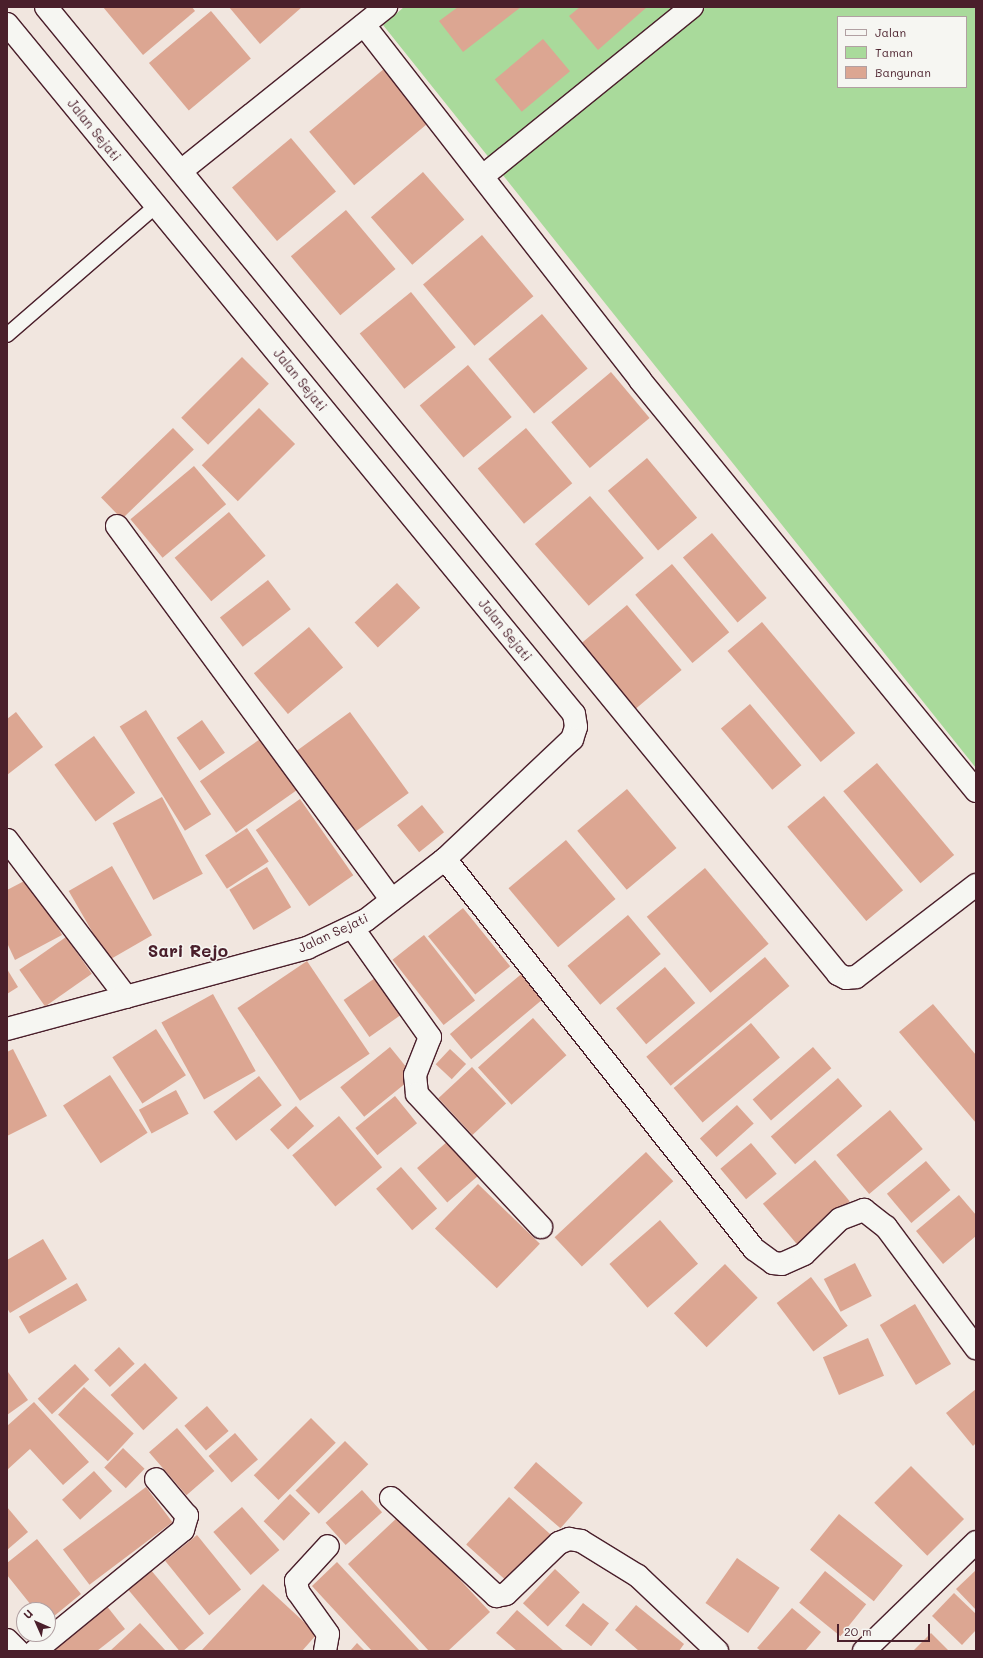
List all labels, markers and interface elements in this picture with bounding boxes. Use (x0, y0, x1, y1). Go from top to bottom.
legend (837, 16, 967, 88)
text: Jalan (875, 24, 906, 40)
text: Taman (875, 44, 913, 60)
text: Bangunan (875, 64, 931, 80)
street label: Jalan Sejati (64, 96, 124, 164)
street label: Jalan Sejati (270, 346, 330, 414)
street label: Jalan Sejati (475, 596, 535, 664)
street label: Jalan Sejati (295, 910, 371, 956)
district label: Sari Rejo (148, 941, 228, 961)
north arrow (16, 1602, 56, 1642)
text: U (20, 1606, 36, 1622)
scale bar (839, 1616, 932, 1642)
text: 20 m (844, 1623, 872, 1639)

